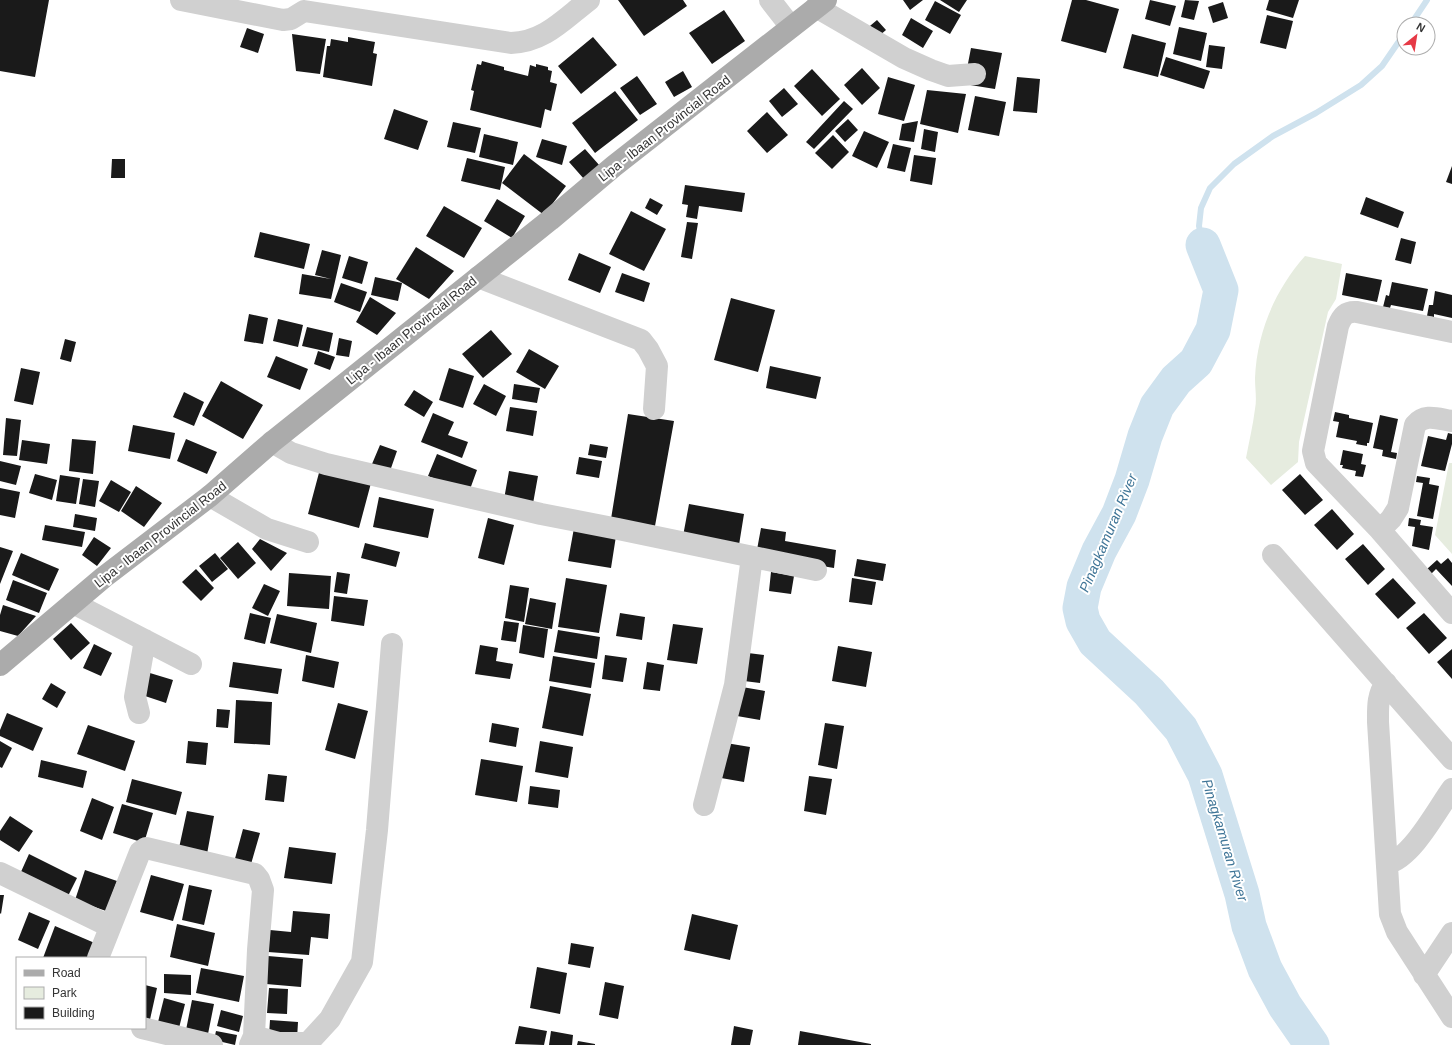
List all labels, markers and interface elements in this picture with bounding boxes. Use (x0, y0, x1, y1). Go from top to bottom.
north arrow (1396, 16, 1436, 56)
text: N (1415, 20, 1427, 35)
street label: Lipa - Ibaan Provincial Road (595, 72, 733, 185)
street label: Lipa - Ibaan Provincial Road (343, 273, 479, 388)
water label: Pinagkamuran River (1076, 470, 1141, 595)
street label: Lipa - Ibaan Provincial Road (91, 478, 229, 591)
water label: Pinagkamuran River (1199, 777, 1252, 904)
legend (16, 957, 146, 1029)
text: Road (52, 966, 81, 980)
text: Park (52, 986, 78, 1000)
text: Building (52, 1006, 95, 1020)

